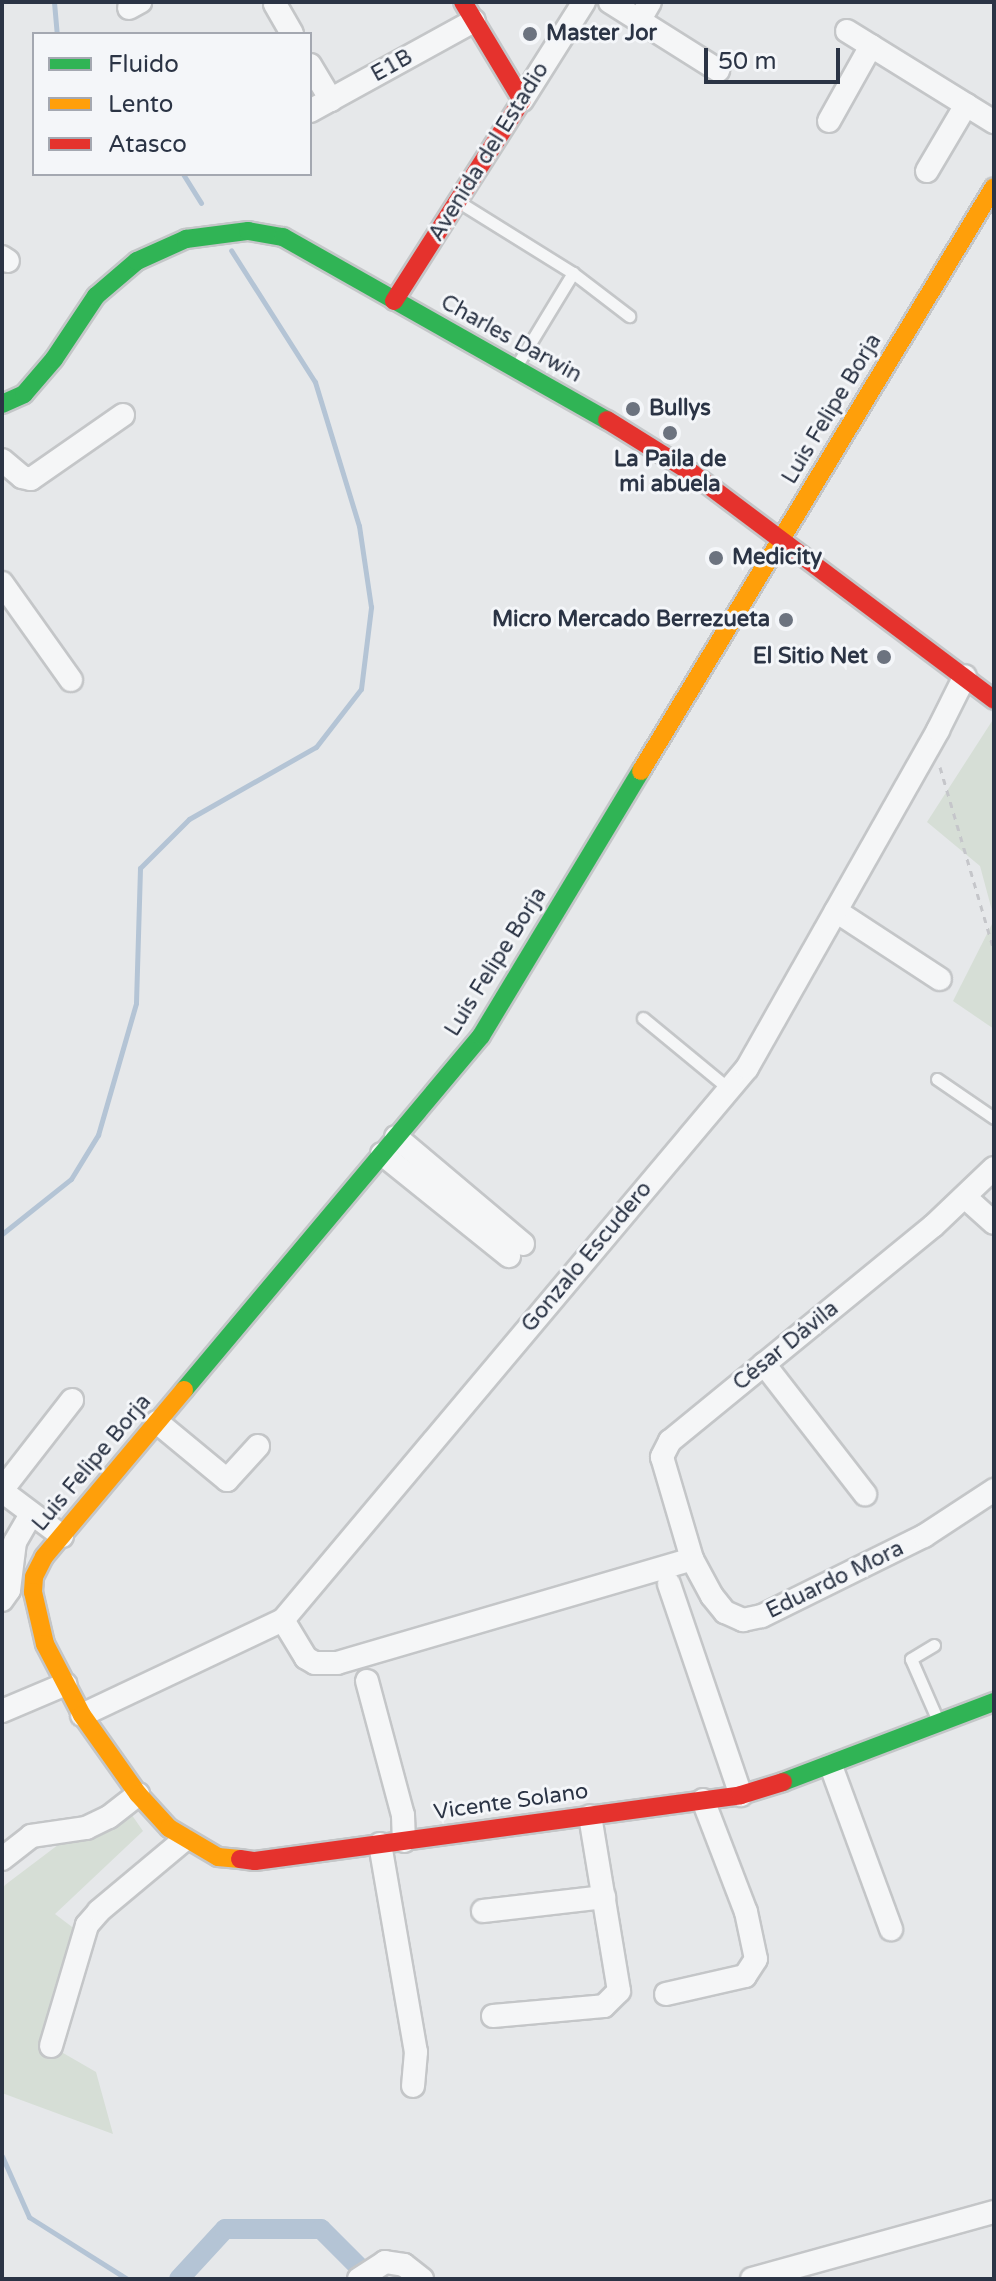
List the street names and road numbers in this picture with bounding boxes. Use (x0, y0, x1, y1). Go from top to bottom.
street label: E1B (367, 44, 417, 88)
street label: Avenida del Estadio (423, 58, 555, 246)
street label: Charles Darwin (436, 289, 586, 389)
street label: Luis Felipe Borja (777, 329, 887, 489)
street label: Luis Felipe Borja (440, 883, 552, 1041)
street label: Gonzalo Escudero (516, 1176, 658, 1338)
street label: César Dávila (728, 1295, 844, 1397)
street label: Luis Felipe Borja (27, 1389, 157, 1537)
street label: Eduardo Mora (762, 1535, 908, 1625)
street label: Vicente Solano (432, 1778, 590, 1826)

